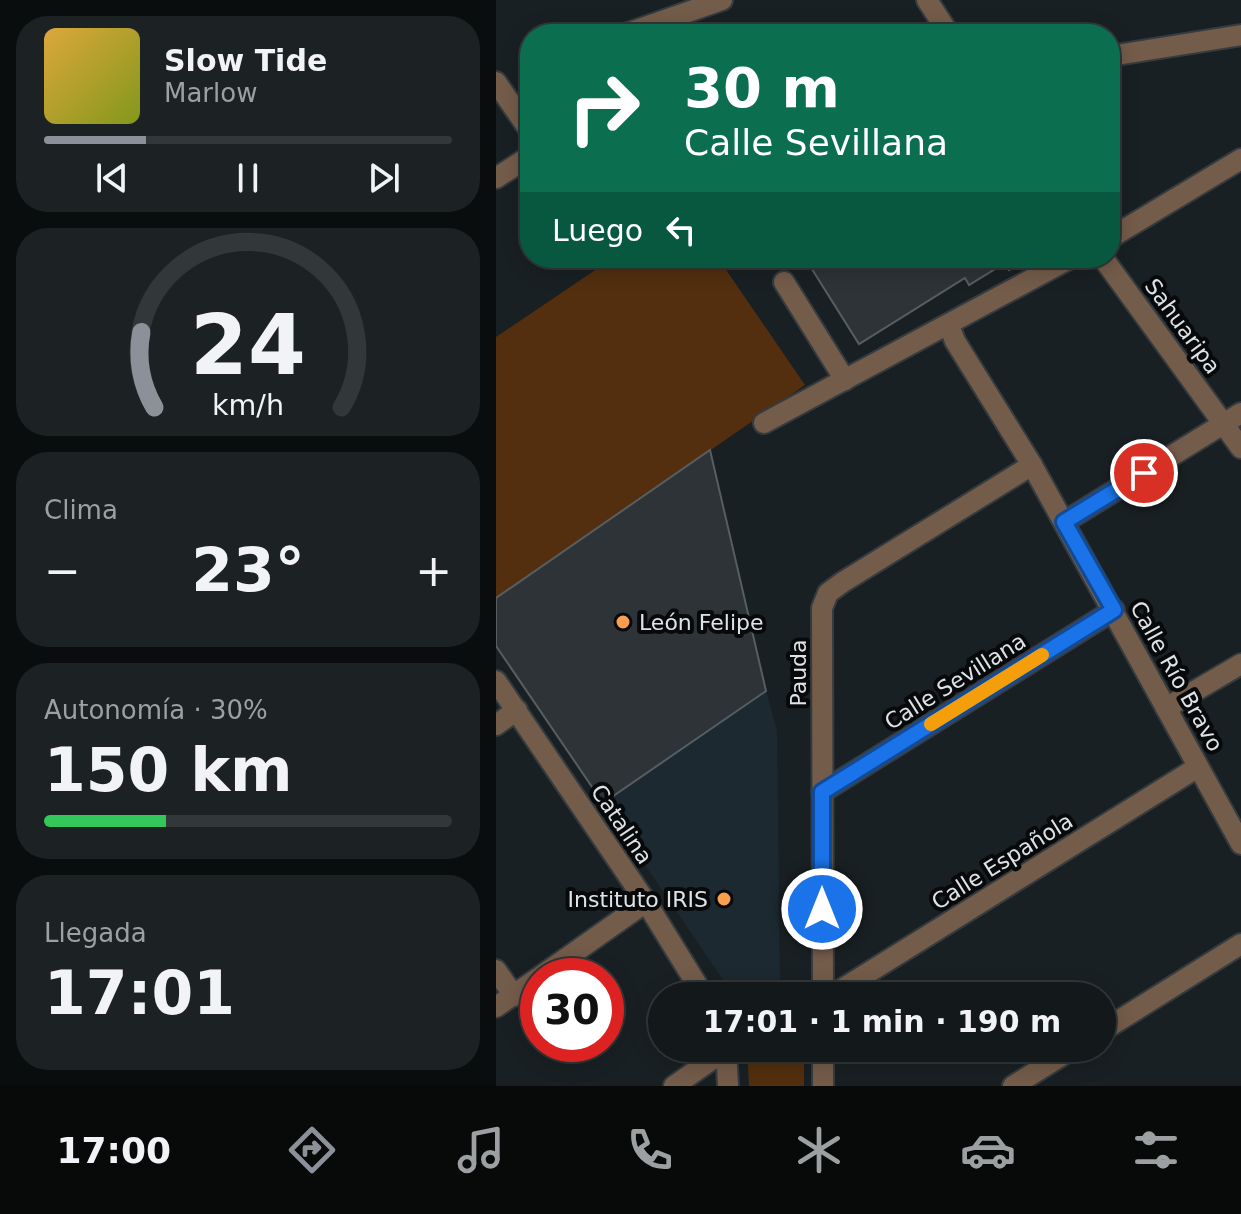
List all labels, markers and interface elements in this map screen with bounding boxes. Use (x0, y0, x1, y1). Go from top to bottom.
text: Slow Tide (164, 43, 327, 78)
text: 30 m (684, 55, 840, 120)
icon: right (552, 56, 656, 160)
text: Marlow (164, 78, 257, 108)
text: Calle Sevillana (684, 122, 948, 163)
icon: previous (90, 156, 134, 200)
icon: pause (226, 156, 270, 200)
icon: next (362, 156, 406, 200)
icon: left (659, 208, 703, 252)
text: Luego (552, 213, 643, 248)
street label: Sahuaripa (1140, 274, 1225, 379)
text: 24 (190, 296, 306, 393)
text: km/h (212, 388, 284, 422)
pin (1110, 439, 1178, 507)
icon: arrive (1122, 451, 1166, 495)
text: Clima (44, 495, 118, 525)
text: 23° (191, 535, 305, 605)
text: − (44, 545, 81, 596)
text: + (415, 545, 452, 596)
street label: Calle Río Bravo (1125, 597, 1228, 756)
place label: León Felipe (639, 610, 764, 635)
marker: León Felipe (614, 613, 632, 631)
street label: Calle Sevillana (880, 628, 1030, 735)
street label: Pauda (786, 639, 811, 707)
text: Autonomía · 30% (44, 695, 268, 725)
text: 150 km (44, 735, 293, 805)
street label: Catalina (586, 780, 657, 869)
street label: Calle Española (927, 808, 1077, 915)
position arrow (780, 867, 864, 951)
place label: Instituto IRIS (567, 887, 708, 912)
marker: Instituto IRIS (715, 890, 733, 908)
text: Llegada (44, 918, 147, 948)
text: 17:01 (44, 958, 235, 1028)
speed limit sign: 30 (520, 958, 624, 1062)
text: 17:01 · 1 min · 190 m (703, 1004, 1061, 1039)
icon: directions (284, 1122, 340, 1178)
icon: music (453, 1122, 509, 1178)
icon: phone (622, 1122, 678, 1178)
icon: climate (791, 1122, 847, 1178)
icon: car (960, 1122, 1016, 1178)
icon: filters (1128, 1122, 1184, 1178)
text: 17:00 (56, 1130, 171, 1171)

